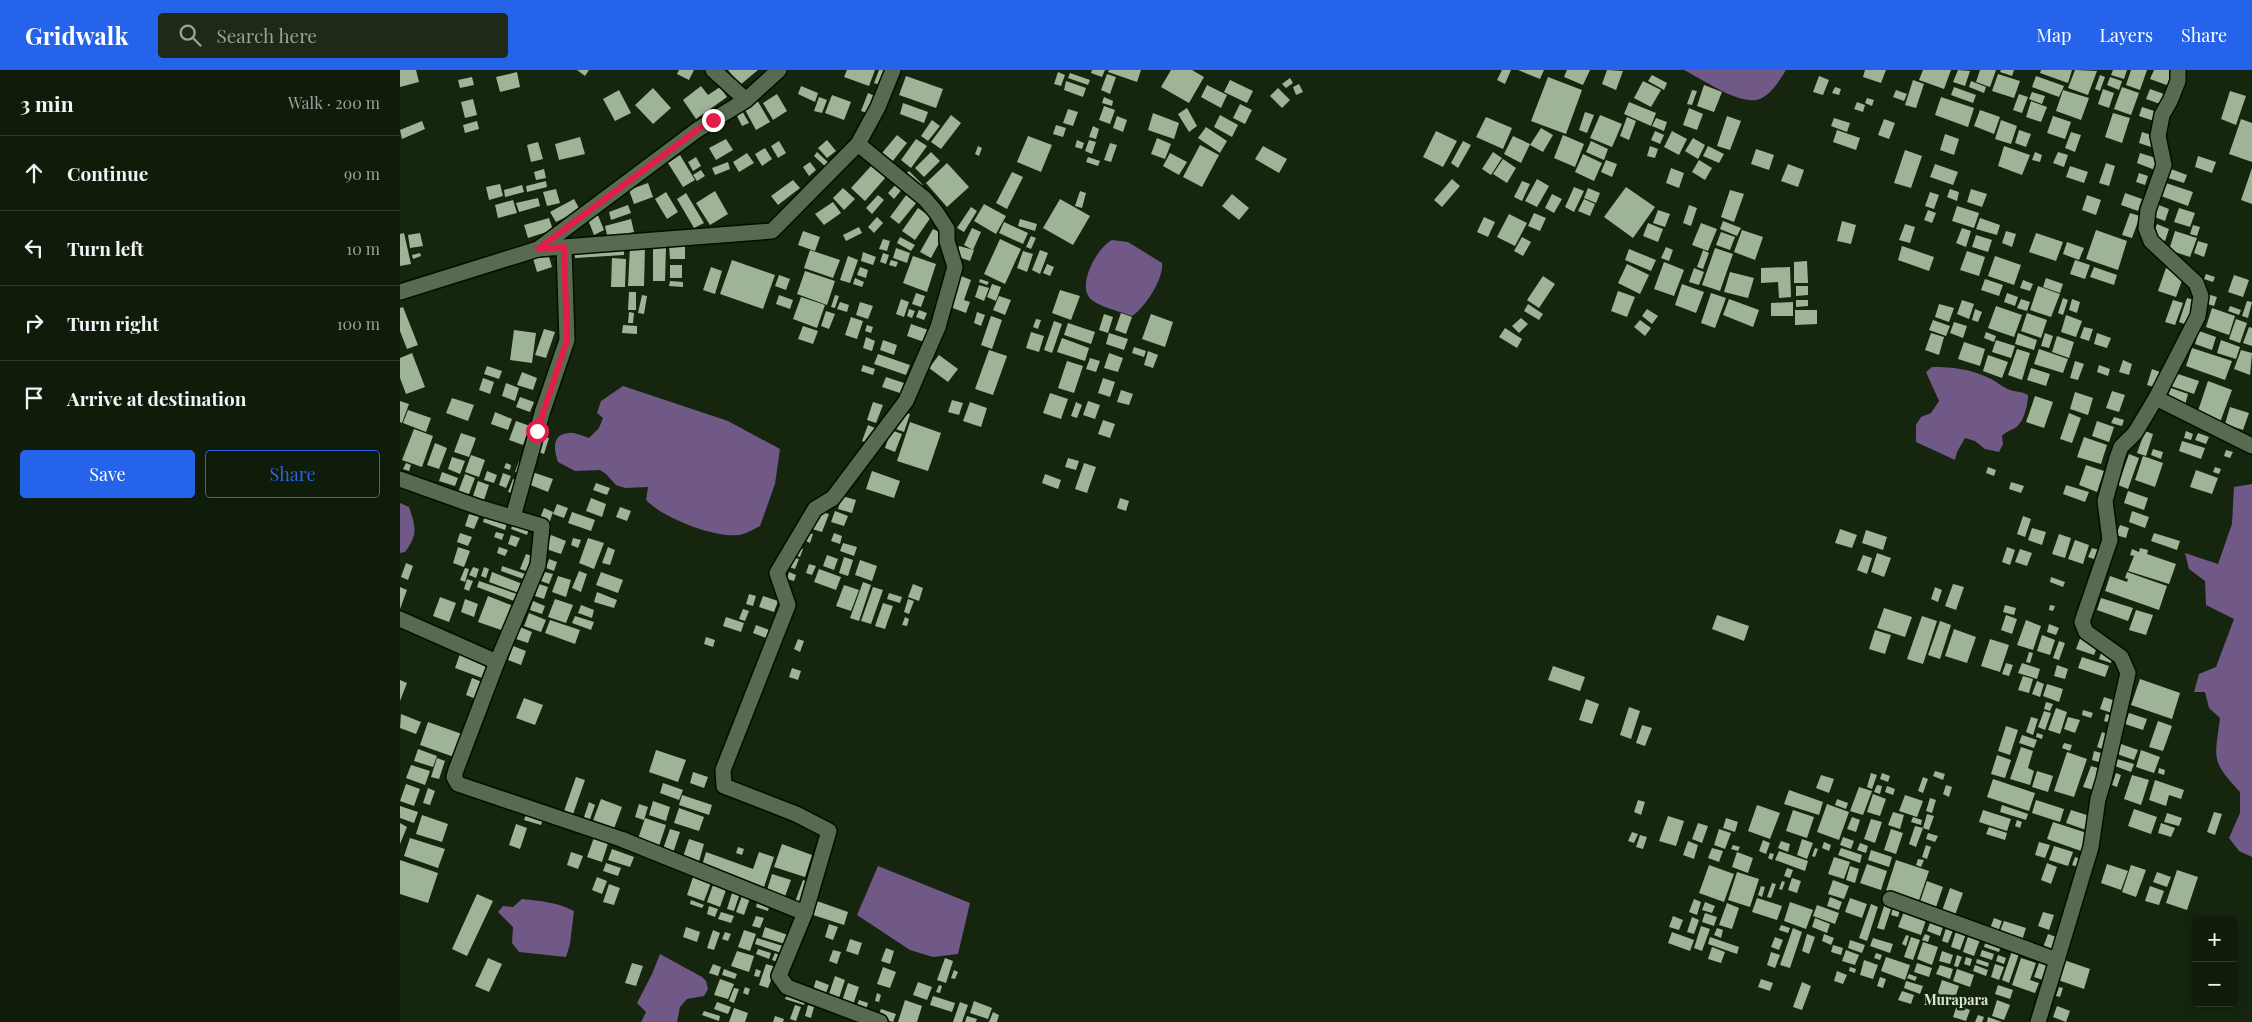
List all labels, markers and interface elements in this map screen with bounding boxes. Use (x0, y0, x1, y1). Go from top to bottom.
search box (158, 13, 508, 58)
text: Gridwalk (25, 19, 128, 51)
icon: search (176, 21, 204, 49)
text: Search here (216, 22, 317, 48)
text: Map (2036, 23, 2071, 47)
text: Layers (2099, 23, 2153, 47)
text: Share (2181, 23, 2227, 47)
text: 3 min (20, 89, 74, 117)
text: Walk · 200 m (288, 92, 380, 113)
route end (702, 109, 725, 132)
icon: ahead (20, 159, 48, 187)
text: Continue (67, 160, 148, 186)
text: 90 m (344, 163, 380, 184)
icon: left (20, 234, 48, 262)
text: Turn left (67, 235, 144, 261)
text: 10 m (346, 238, 380, 259)
icon: right (20, 309, 48, 337)
text: Turn right (67, 310, 159, 336)
text: 100 m (337, 313, 380, 334)
icon: arrive (20, 384, 48, 412)
text: Arrive at destination (67, 385, 247, 411)
route start (526, 420, 549, 443)
button: Save (20, 450, 195, 498)
button: Share (205, 450, 380, 498)
map controls (2192, 917, 2237, 1007)
button: + (2192, 917, 2237, 962)
button: − (2192, 962, 2237, 1007)
district label: Murapara (1924, 990, 1989, 1009)

